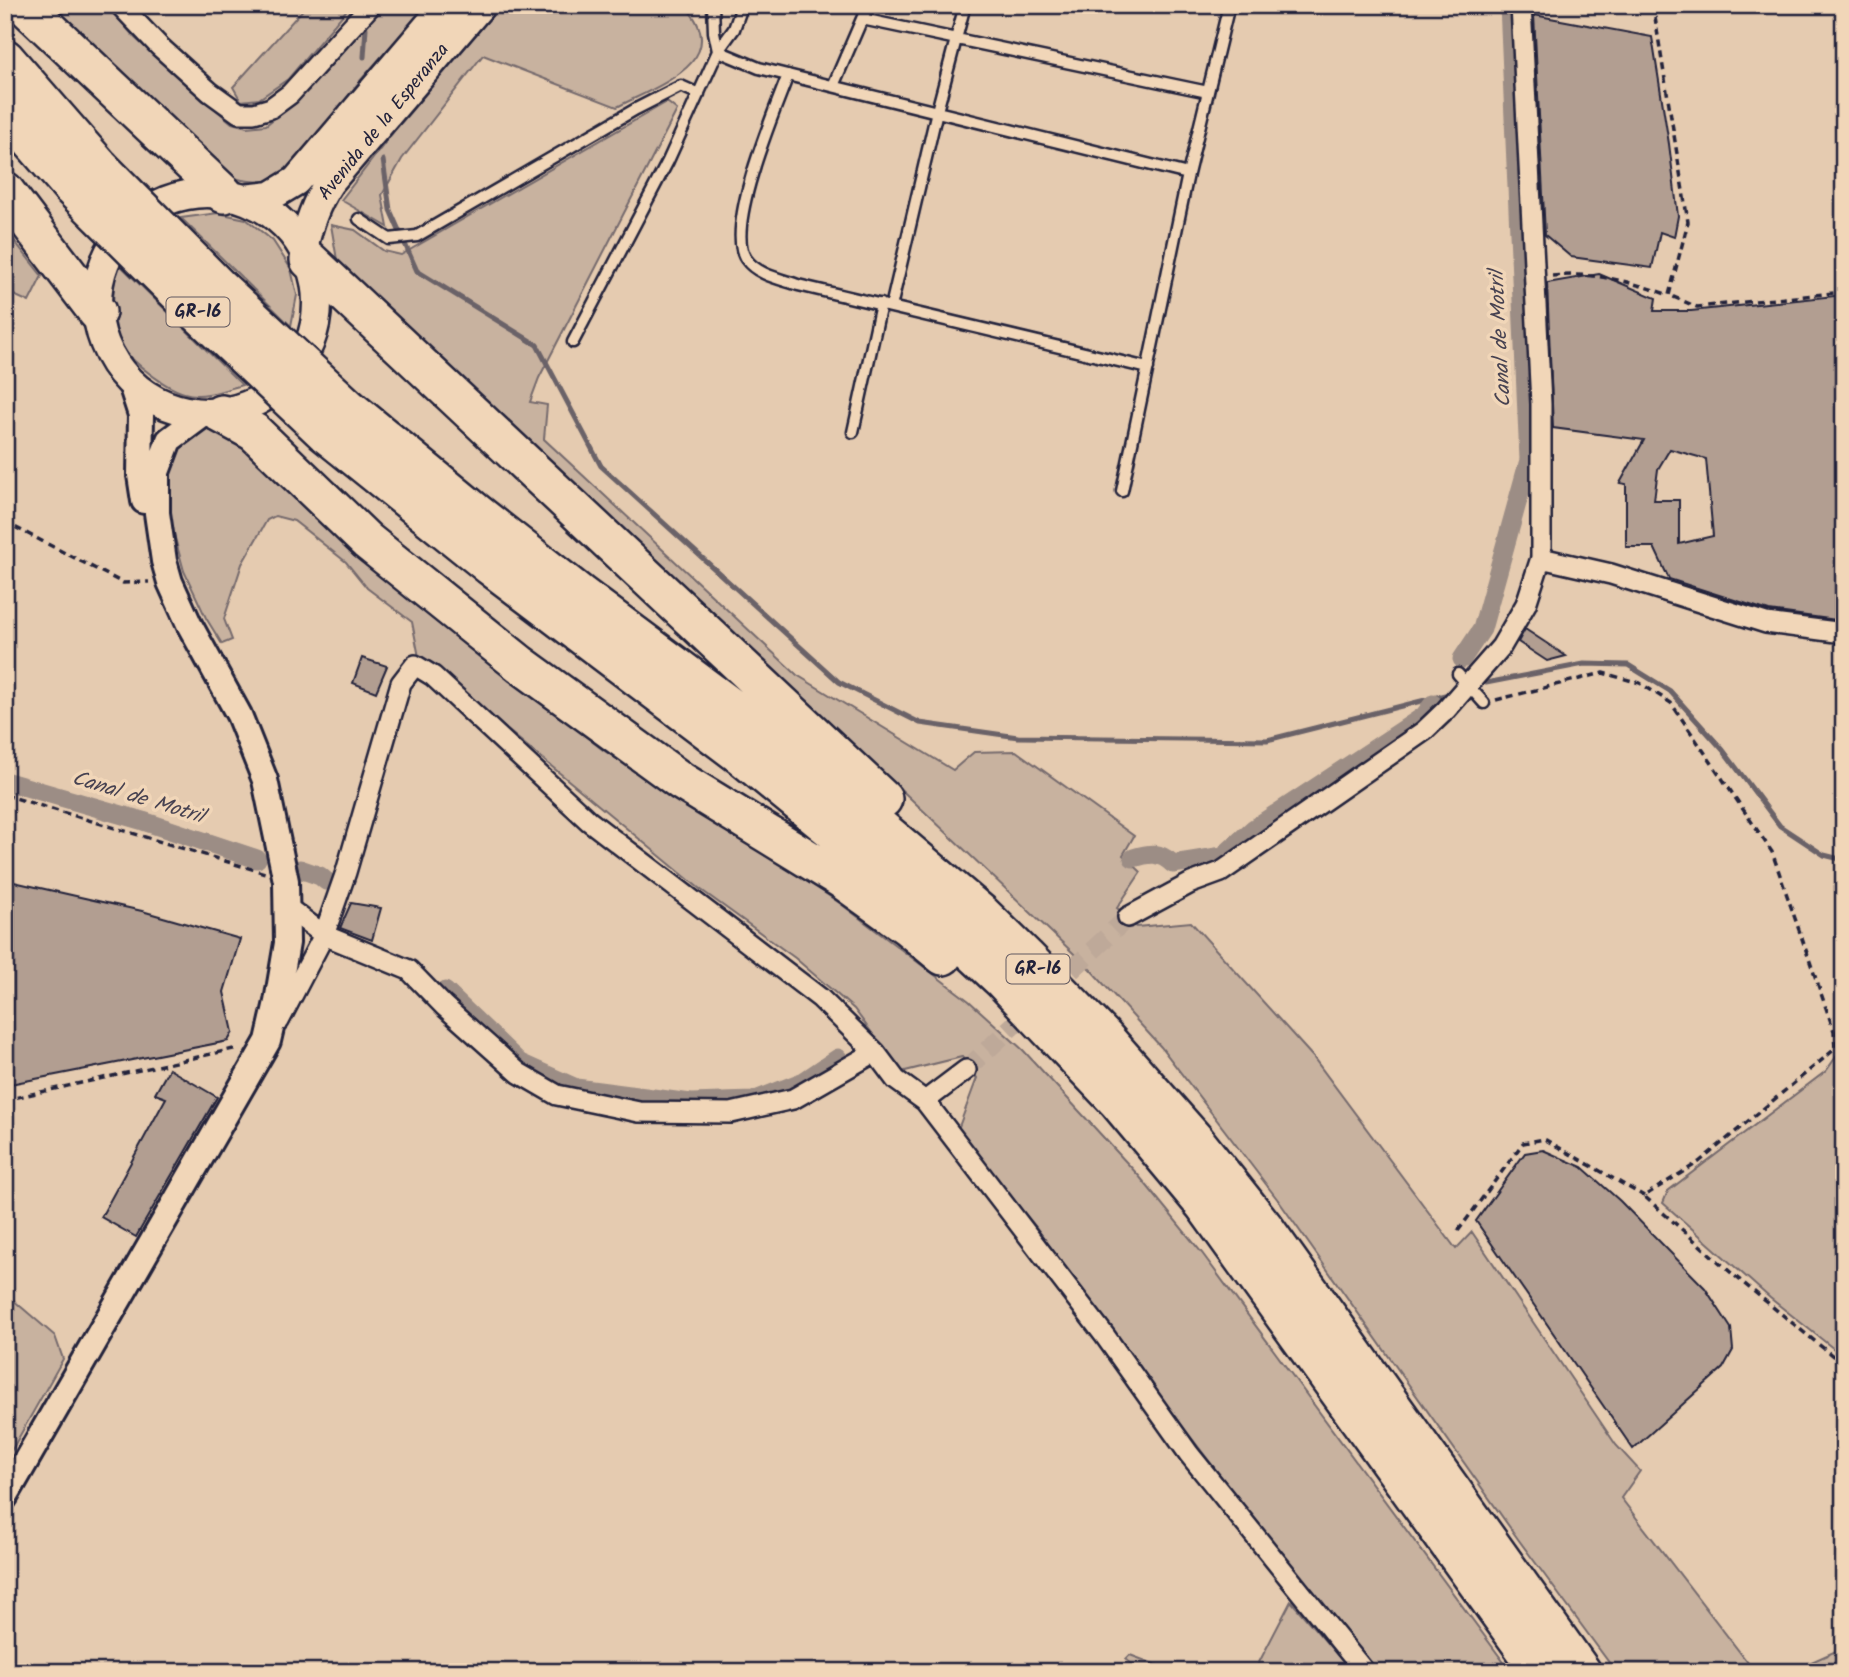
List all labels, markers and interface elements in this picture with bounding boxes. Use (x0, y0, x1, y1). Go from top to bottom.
street label: Avenida de la Esperanza (311, 37, 457, 207)
water label: Canal de Motril (1481, 266, 1521, 408)
road number: GR-16 (166, 298, 230, 326)
water label: Canal de Motril (68, 762, 212, 835)
road number: GR-16 (1006, 954, 1070, 984)

